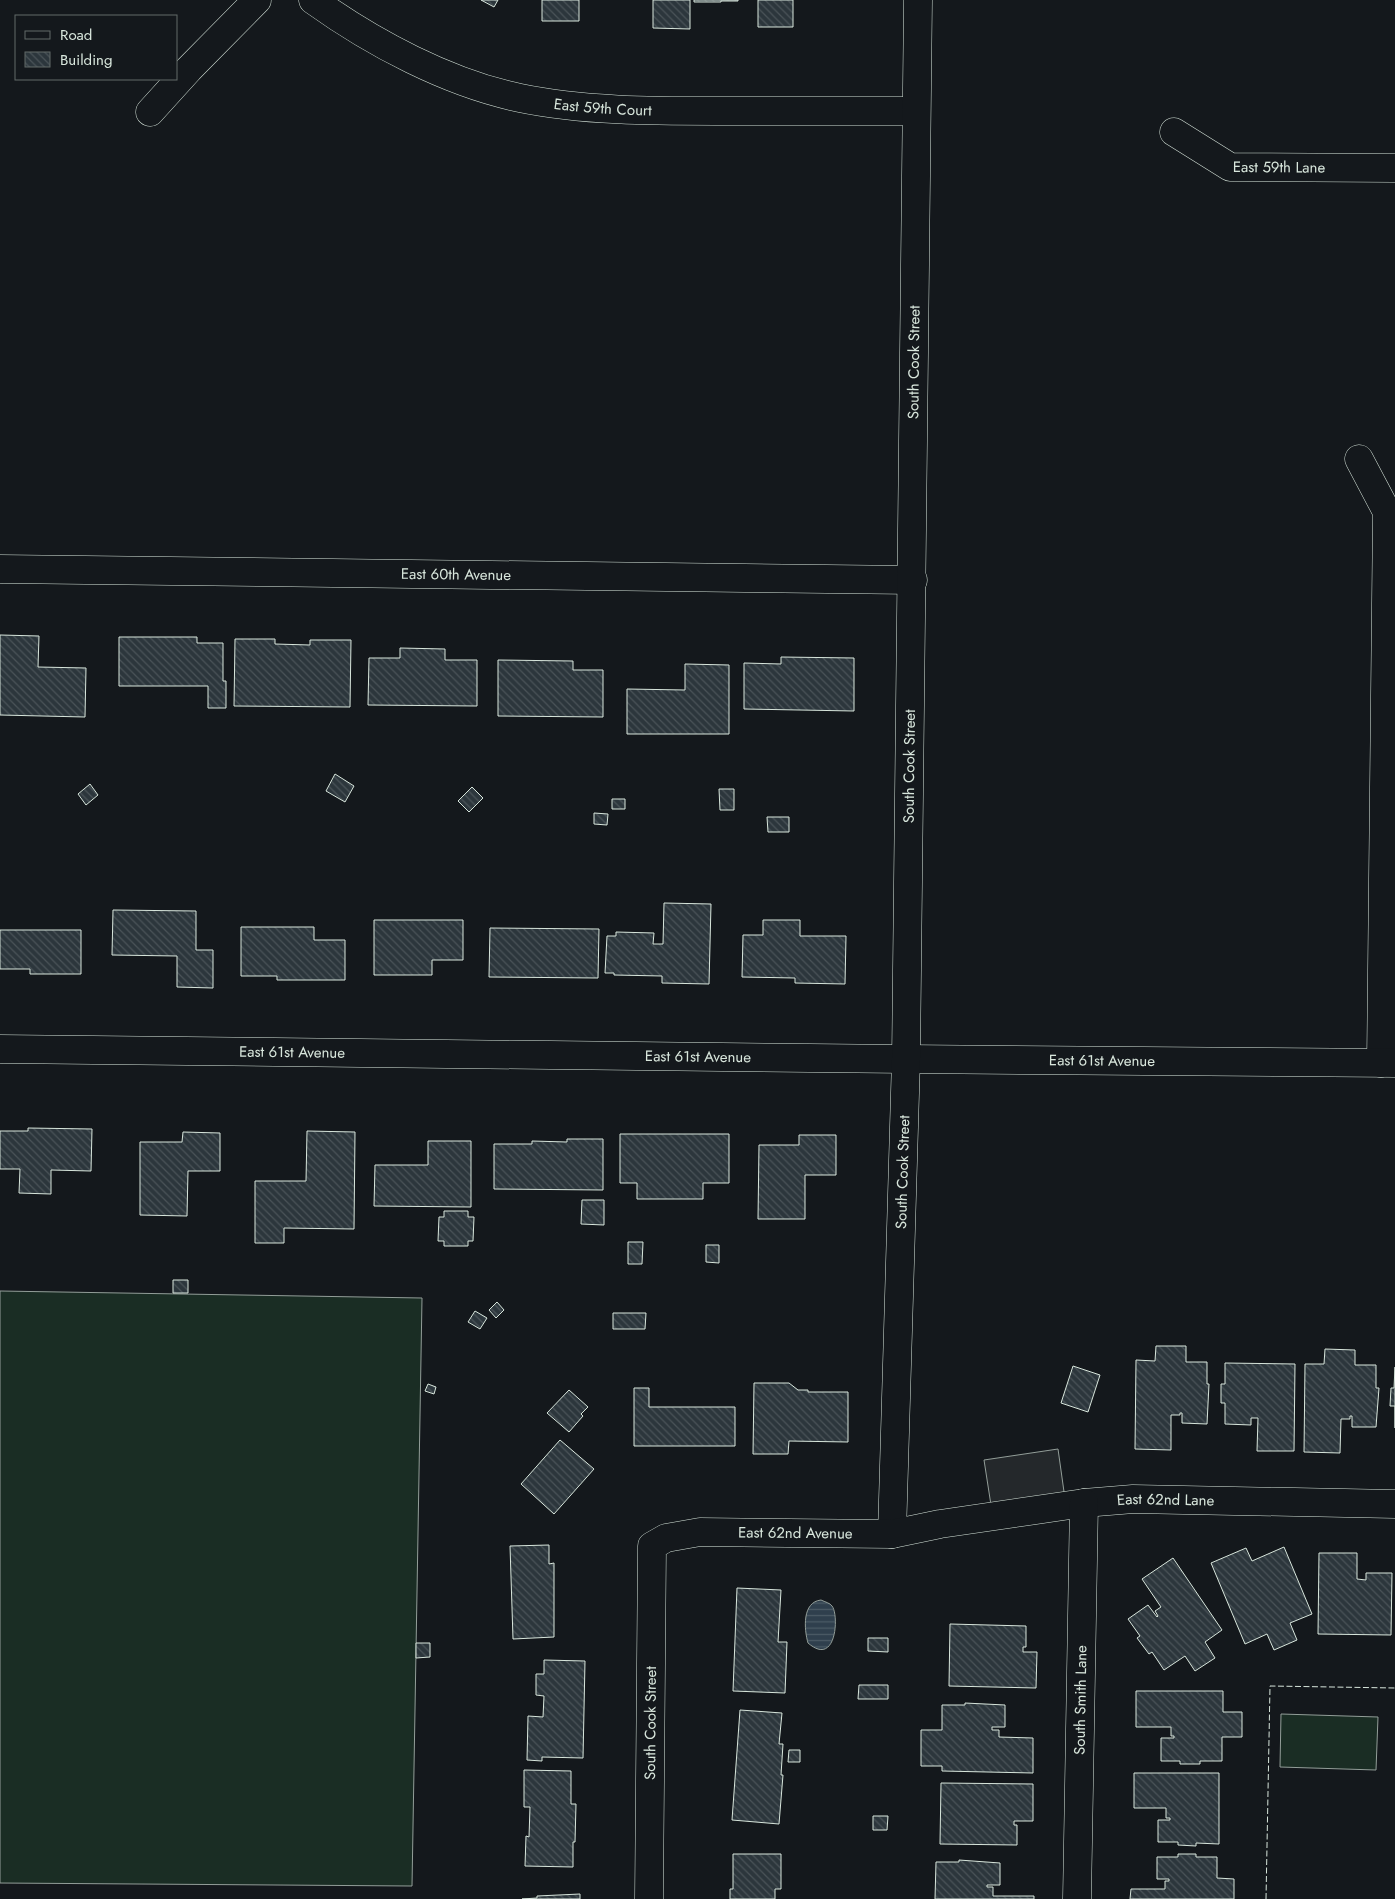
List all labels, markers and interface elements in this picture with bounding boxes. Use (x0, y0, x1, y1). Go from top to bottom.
legend (15, 15, 178, 80)
text: Road (60, 24, 92, 46)
text: Building (60, 49, 112, 71)
street label: East 59th Court (553, 93, 652, 122)
street label: East 59th Lane (1233, 156, 1325, 179)
street label: South Cook Street (902, 305, 926, 419)
street label: East 60th Avenue (401, 563, 511, 586)
street label: South Cook Street (898, 709, 921, 823)
street label: East 61st Avenue (239, 1041, 345, 1064)
street label: East 61st Avenue (645, 1045, 751, 1068)
street label: East 61st Avenue (1049, 1049, 1155, 1072)
street label: South Cook Street (890, 1114, 915, 1229)
street label: East 62nd Lane (1116, 1488, 1215, 1512)
street label: East 62nd Avenue (738, 1521, 853, 1545)
street label: South Smith Lane (1069, 1645, 1092, 1755)
street label: South Cook Street (639, 1666, 662, 1780)

